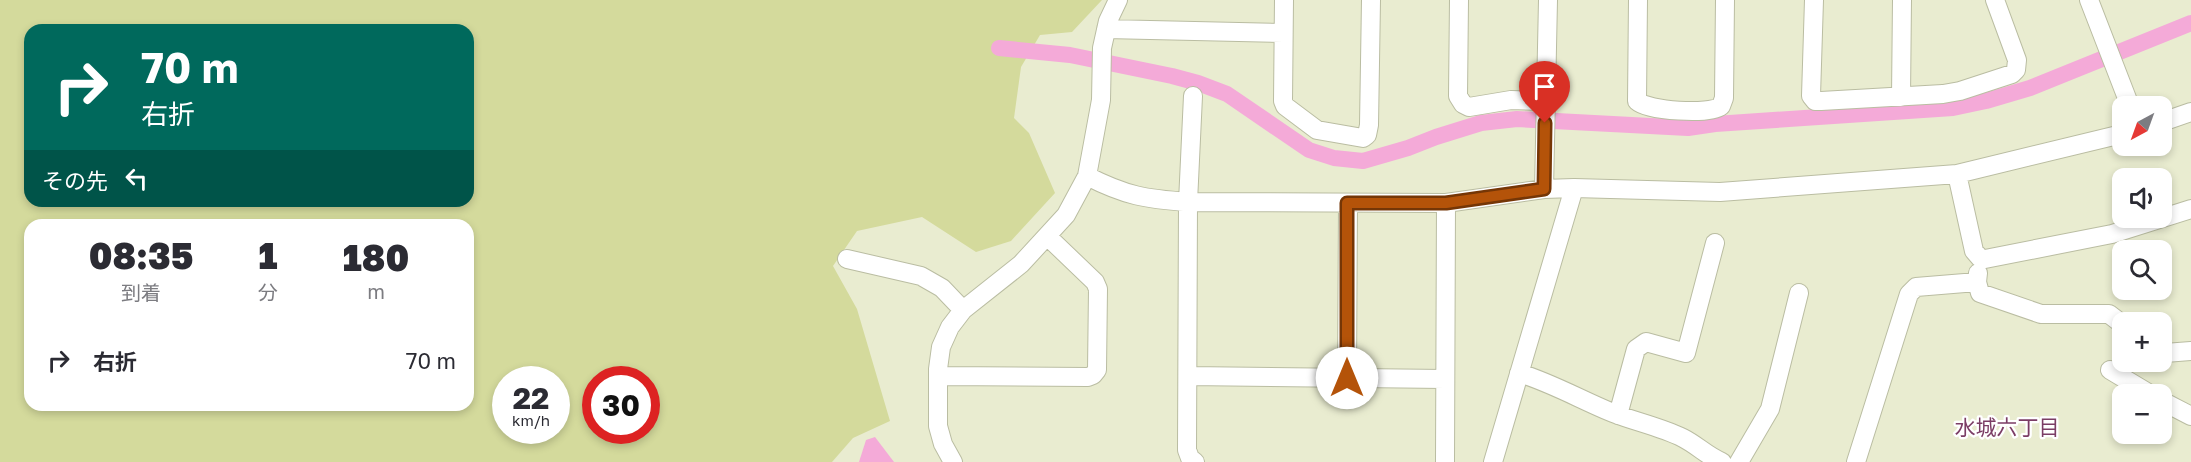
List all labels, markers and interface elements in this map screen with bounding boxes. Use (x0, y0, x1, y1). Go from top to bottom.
text: 70 m (141, 42, 238, 92)
icon: right (42, 48, 120, 126)
pin (1519, 61, 1570, 123)
icon: arrive (1528, 70, 1561, 103)
north arrow (2112, 96, 2172, 156)
map controls (2112, 96, 2172, 444)
text: 右折 (141, 98, 195, 130)
icon: left (120, 162, 153, 195)
text: その先 (42, 167, 108, 194)
button: sound (2112, 168, 2172, 228)
text: 08:35 (89, 234, 193, 277)
text: 1 (259, 234, 278, 277)
text: 180 (343, 236, 409, 279)
button: search (2112, 240, 2172, 300)
text: m (367, 279, 385, 303)
text: 到着 (121, 280, 161, 304)
text: 分 (258, 280, 278, 304)
button: + (2112, 312, 2172, 372)
icon: right (42, 344, 75, 377)
position arrow (1315, 346, 1379, 410)
text: 70 m (406, 347, 456, 374)
text: 右折 (93, 348, 137, 375)
speed limit sign: 30 (582, 366, 660, 444)
text: 22 (513, 380, 549, 416)
button: − (2112, 384, 2172, 444)
text: km/h (512, 411, 550, 429)
district label: 水城六丁目 (1955, 414, 2060, 440)

